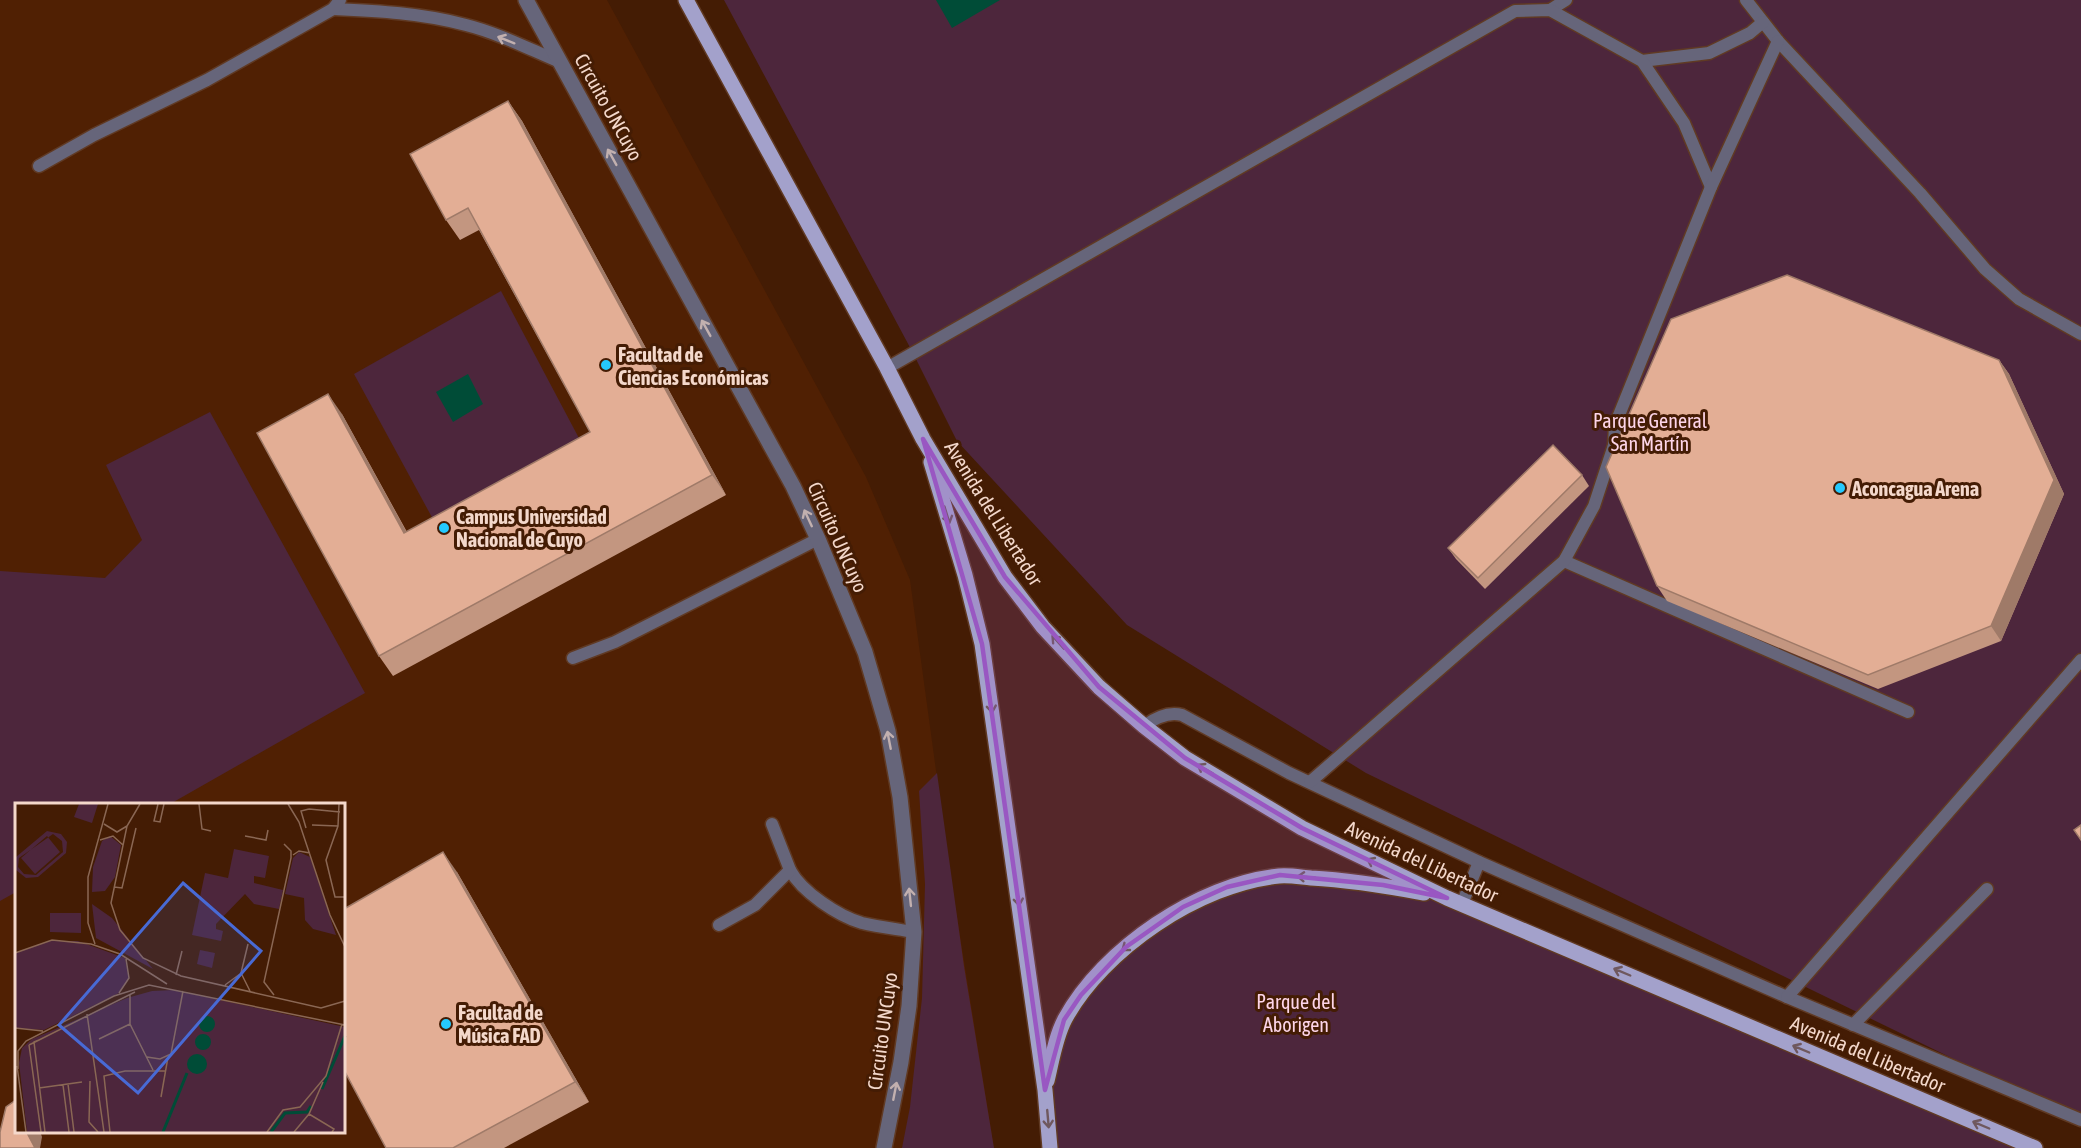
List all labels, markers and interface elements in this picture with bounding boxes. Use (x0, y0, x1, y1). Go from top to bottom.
one-way arrow (497, 34, 516, 45)
street label: Circuito UNCuyo (570, 50, 648, 164)
one-way arrow (606, 149, 618, 166)
one-way arrow (700, 319, 711, 337)
place label: Facultad de Ciencias Económicas (618, 343, 769, 389)
marker: Facultad de Ciencias Económicas (599, 358, 613, 372)
park label: Parque General San Martín (1593, 409, 1708, 455)
street label: Avenida del Libertador (940, 437, 1048, 590)
place label: Aconcagua Arena (1851, 477, 1979, 500)
street label: Circuito UNCuyo (803, 478, 873, 596)
marker: Aconcagua Arena (1833, 481, 1847, 495)
place label: Campus Universidad Nacional de Cuyo (456, 505, 607, 551)
one-way arrow (942, 505, 953, 524)
one-way arrow (802, 509, 814, 527)
marker: Campus Universidad Nacional de Cuyo (437, 521, 451, 535)
one-way arrow (1051, 635, 1065, 650)
one-way arrow (985, 694, 996, 714)
one-way arrow (883, 731, 894, 750)
one-way arrow (1197, 763, 1214, 775)
inset map (15, 803, 345, 1133)
street label: Avenida del Libertador (1342, 816, 1503, 907)
one-way arrow (1367, 857, 1385, 869)
one-way arrow (1296, 872, 1316, 883)
one-way arrow (1013, 887, 1024, 907)
one-way arrow (905, 888, 916, 908)
one-way arrow (1121, 939, 1137, 952)
one-way arrow (1613, 966, 1632, 977)
street label: Circuito UNCuyo (862, 971, 902, 1091)
park label: Parque del Aborigen (1256, 990, 1336, 1036)
place label: Facultad de Música FAD (458, 1001, 543, 1047)
street label: Avenida del Libertador (1787, 1011, 1950, 1097)
marker: Facultad de Música FAD (439, 1017, 453, 1031)
one-way arrow (1793, 1043, 1811, 1054)
one-way arrow (890, 1081, 902, 1100)
one-way arrow (1043, 1108, 1054, 1128)
one-way arrow (1972, 1119, 1990, 1130)

